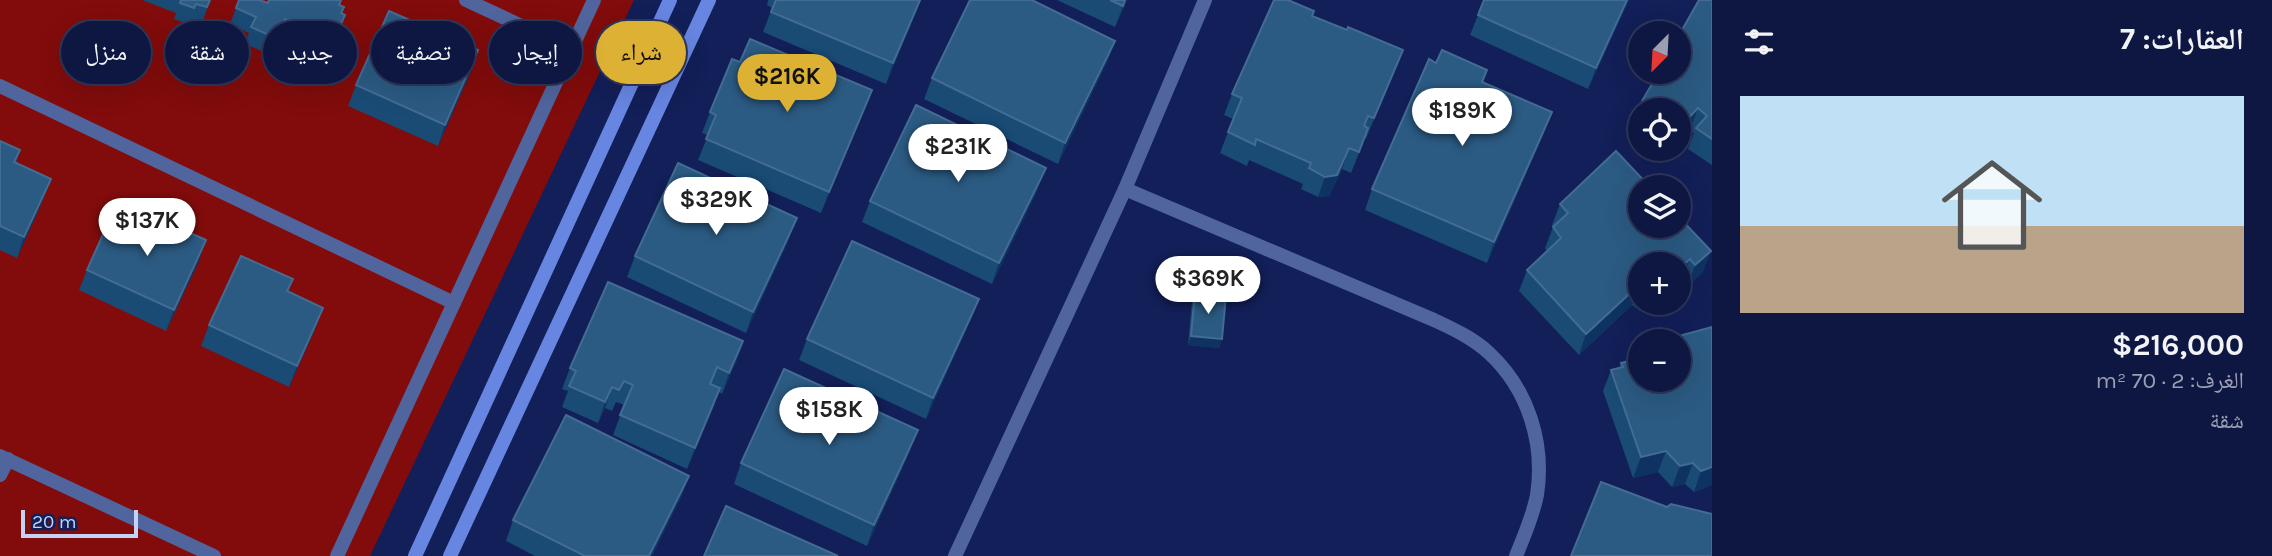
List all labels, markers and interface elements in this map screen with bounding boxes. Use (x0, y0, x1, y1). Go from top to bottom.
chip: منزل (61, 21, 151, 84)
chip: شقة (165, 21, 249, 84)
chip: جديد (263, 21, 357, 84)
chip: تصفية (371, 21, 475, 84)
chip: إيجار (489, 21, 582, 84)
chip: شراء (596, 21, 686, 84)
north arrow (1628, 21, 1690, 84)
map controls (1628, 21, 1691, 392)
text: العقارات: 7 (2120, 21, 2244, 57)
icon: filters (1740, 23, 1778, 61)
pin: $216K (738, 54, 836, 114)
text: $216K (754, 63, 820, 90)
pin: $189K (1413, 88, 1511, 148)
text: $189K (1428, 97, 1496, 124)
button: locate (1628, 98, 1691, 161)
pin: $231K (909, 124, 1007, 184)
text: $231K (924, 133, 992, 160)
icon: home (1929, 142, 2055, 268)
button: layers (1628, 175, 1691, 238)
pin: $329K (667, 177, 765, 237)
text: $329K (679, 186, 753, 213)
pin: $137K (98, 198, 196, 258)
text: $137K (115, 207, 179, 234)
button: + (1628, 252, 1691, 315)
pin: $369K (1159, 256, 1257, 316)
text: $369K (1171, 265, 1245, 292)
text: $216,000 (2112, 327, 2244, 363)
button: − (1628, 329, 1691, 392)
text: الغرف: 2 · 70 m² (2096, 367, 2244, 394)
pin: $158K (780, 388, 878, 447)
text: $158K (795, 396, 863, 423)
text: شقة (2210, 407, 2244, 434)
scale bar (21, 507, 138, 539)
text: 20 m (32, 511, 77, 533)

